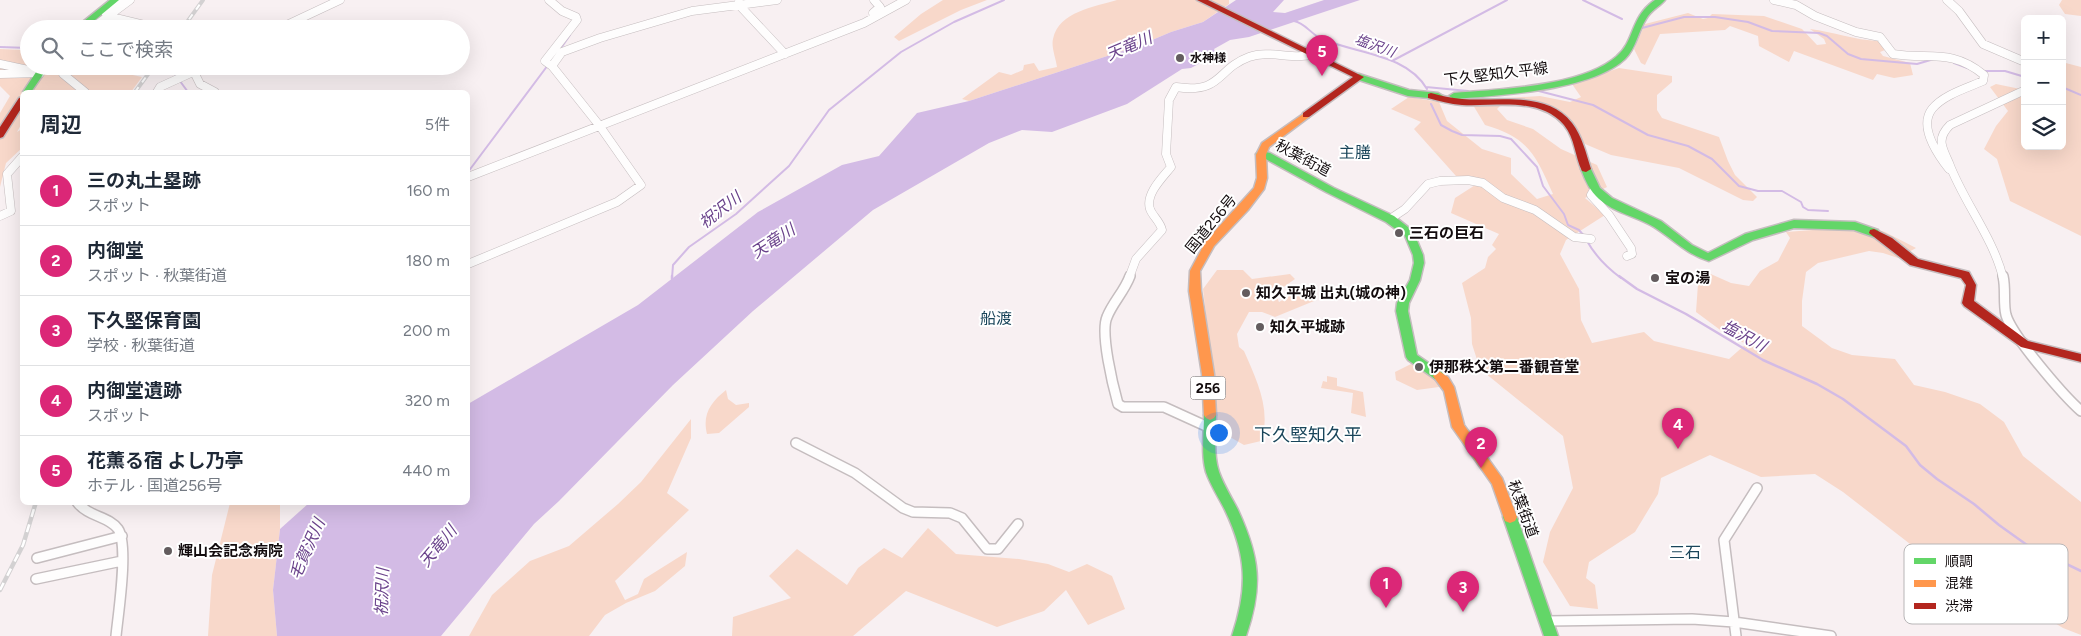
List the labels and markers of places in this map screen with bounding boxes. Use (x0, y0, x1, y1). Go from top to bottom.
pin: 5 (1306, 35, 1338, 76)
place label: 水神様 (1190, 51, 1226, 65)
marker: 水神様 (1174, 52, 1186, 64)
place label: 三石の巨石 (1409, 224, 1484, 242)
marker: 三石の巨石 (1393, 227, 1405, 239)
place label: 宝の湯 (1665, 269, 1710, 287)
marker: 宝の湯 (1649, 272, 1661, 284)
place label: 知久平城 出丸(城の神) (1256, 284, 1406, 302)
marker: 知久平城 出丸(城の神) (1240, 287, 1252, 299)
place label: 知久平城跡 (1270, 318, 1345, 336)
marker: 知久平城跡 (1254, 321, 1266, 333)
place label: 伊那秩父第二番観音堂 (1429, 358, 1579, 376)
marker: 伊那秩父第二番観音堂 (1413, 361, 1425, 373)
pin: 4 (1662, 408, 1694, 449)
pin: 2 (1465, 427, 1497, 468)
place label: 輝山会記念病院 (178, 542, 283, 560)
marker: 輝山会記念病院 (162, 545, 174, 557)
pin: 1 (1370, 567, 1402, 608)
pin: 3 (1447, 571, 1479, 612)

